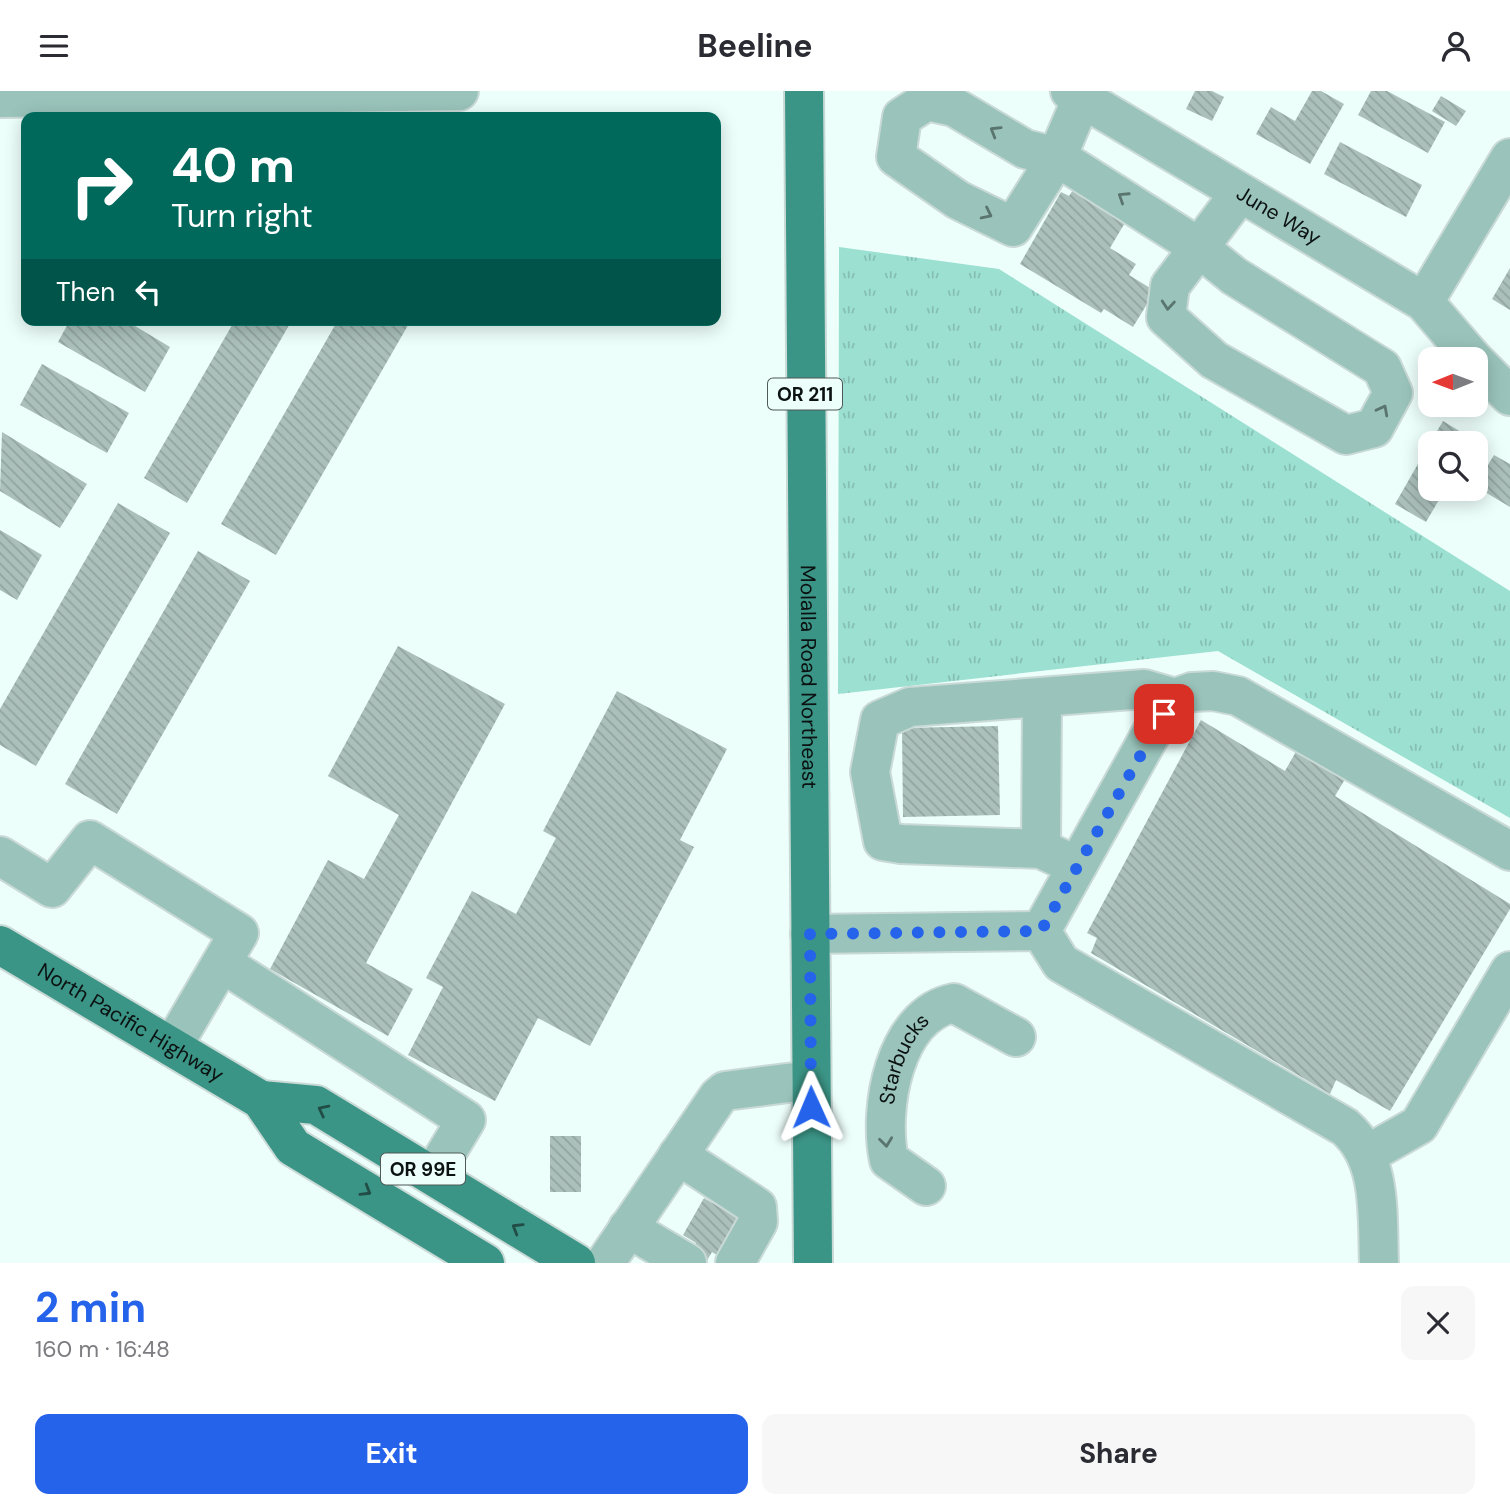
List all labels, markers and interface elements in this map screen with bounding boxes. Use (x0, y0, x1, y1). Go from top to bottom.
text: Beeline (697, 25, 813, 67)
icon: menu (35, 27, 73, 65)
icon: person (1437, 27, 1475, 65)
one-way arrow (989, 126, 1002, 139)
text: 40 m (171, 133, 295, 197)
icon: right (56, 140, 147, 231)
street label: June Way (1231, 179, 1327, 252)
one-way arrow (1118, 193, 1131, 205)
text: Turn right (171, 195, 313, 237)
one-way arrow (980, 206, 992, 220)
icon: left (129, 273, 167, 311)
text: Then (56, 275, 115, 309)
one-way arrow (1161, 300, 1176, 311)
north arrow (1418, 347, 1488, 417)
map controls (1418, 347, 1488, 501)
road number: OR 211 (768, 379, 842, 409)
one-way arrow (1375, 405, 1389, 417)
button: search (1418, 431, 1488, 501)
street label: Molalla Road Northeast (794, 565, 823, 789)
pin (1134, 684, 1194, 744)
icon: arrive (1145, 695, 1183, 733)
street label: North Pacific Highway (32, 956, 229, 1089)
street label: Starbucks (873, 1007, 935, 1106)
position arrow (774, 1070, 848, 1144)
one-way arrow (318, 1105, 330, 1119)
one-way arrow (879, 1136, 894, 1148)
road number: OR 99E (381, 1153, 465, 1185)
one-way arrow (358, 1183, 371, 1196)
one-way arrow (512, 1223, 525, 1236)
text: 2 min (35, 1280, 146, 1335)
button: close (1401, 1286, 1475, 1360)
text: 160 m · 16:48 (35, 1334, 170, 1364)
button: Exit (35, 1414, 748, 1494)
button: Share (762, 1414, 1475, 1494)

